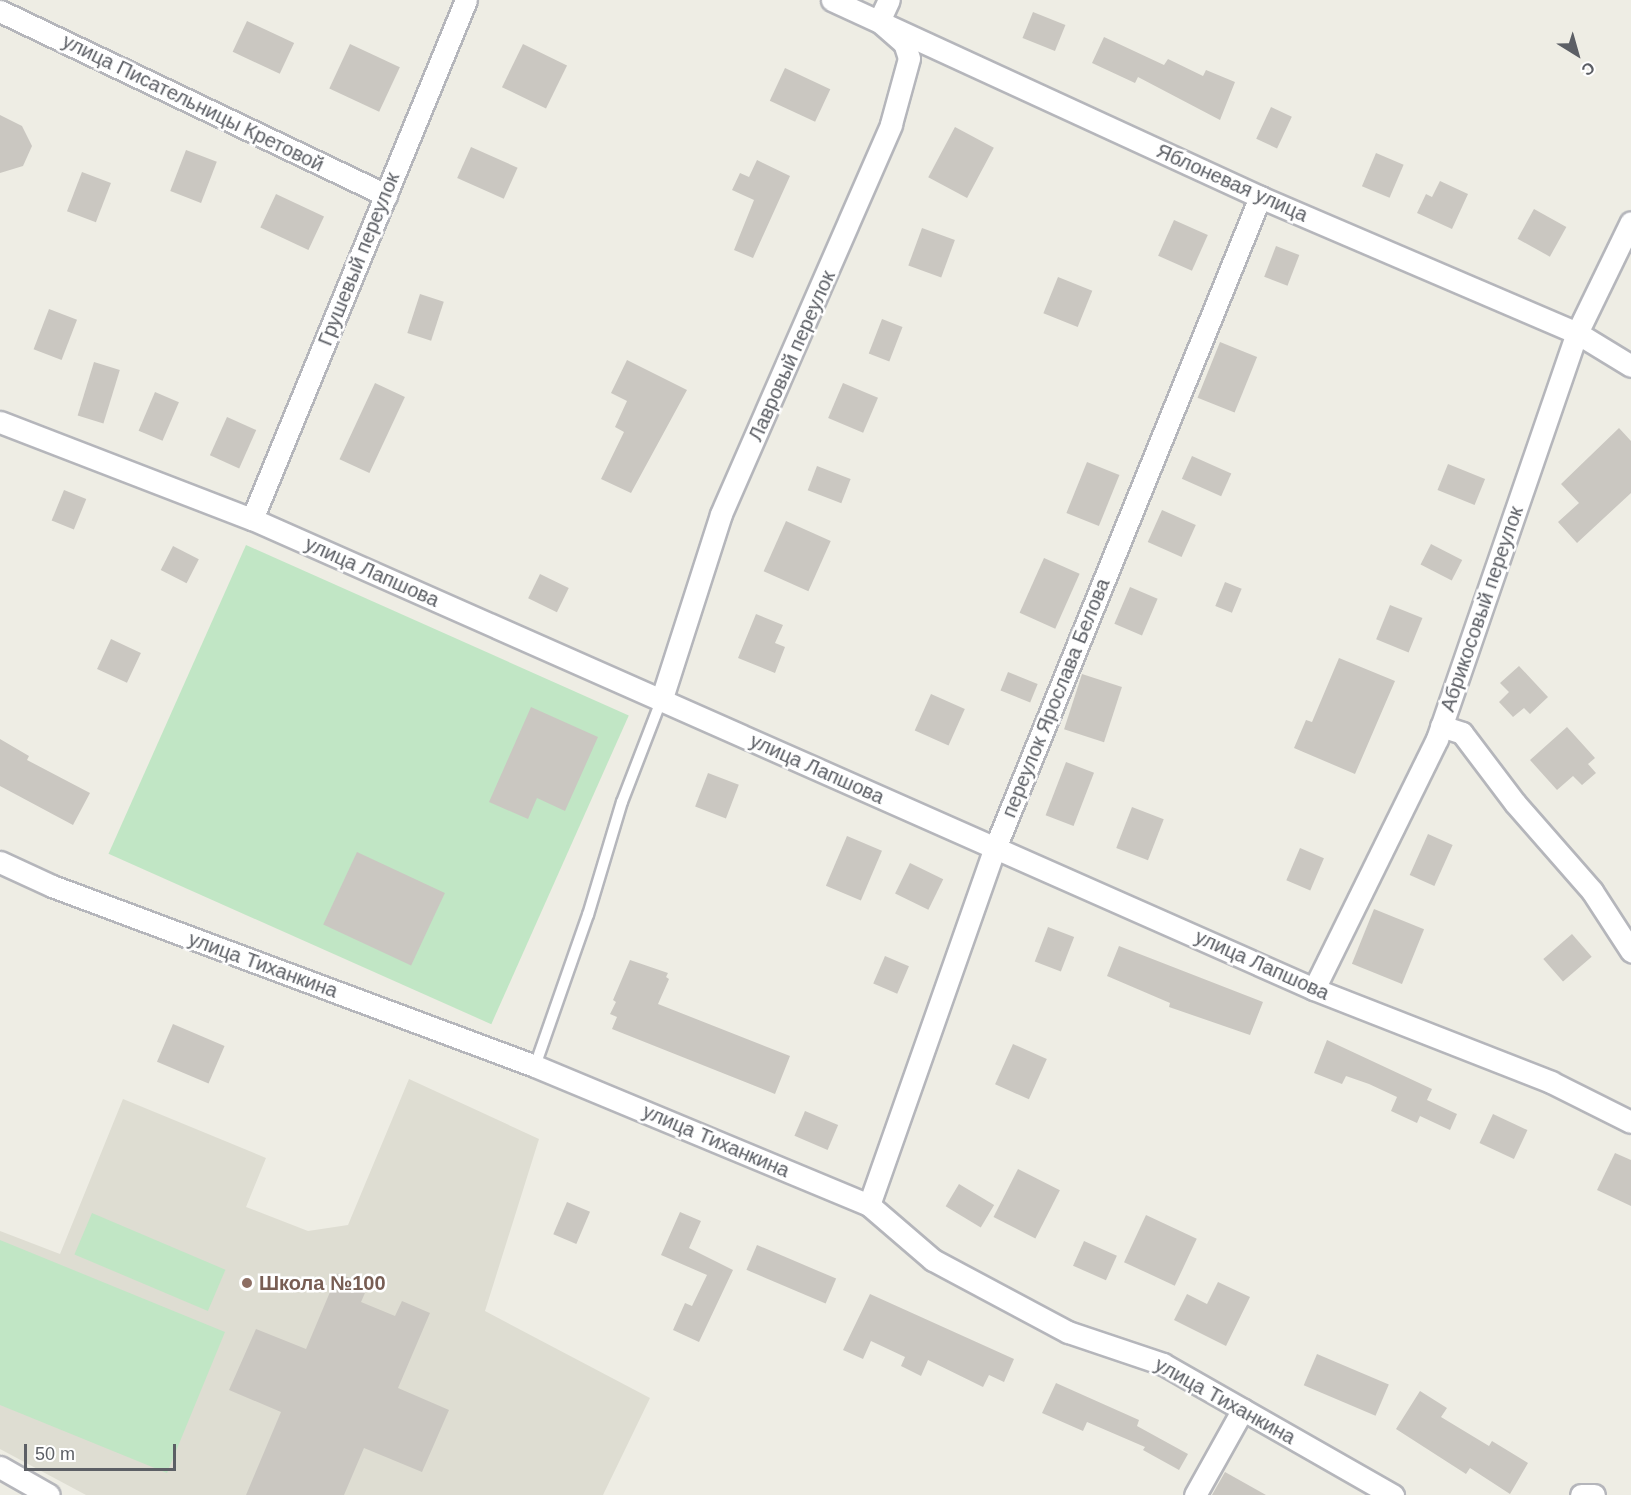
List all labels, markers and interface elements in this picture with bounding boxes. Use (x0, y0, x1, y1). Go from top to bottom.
north arrow (1547, 24, 1607, 84)
street label: улица Писательницы Кретовой (58, 29, 328, 177)
text: С (1578, 59, 1598, 79)
street label: Яблоневая улица (1153, 139, 1311, 227)
street label: Грушевый переулок (313, 169, 405, 349)
street label: Лавровый переулок (744, 267, 840, 445)
street label: Абрикосовый переулок (1436, 503, 1528, 715)
street label: улица Лапшова (301, 532, 443, 612)
street label: переулок Ярослава Белова (997, 575, 1115, 821)
street label: улица Лапшова (746, 729, 888, 809)
street label: улица Лапшова (1191, 925, 1333, 1005)
street label: улица Тиханкина (185, 927, 341, 1003)
street label: улица Тиханкина (639, 1099, 793, 1183)
place label: Школа №100 (259, 1271, 386, 1295)
marker: Школа №100 (240, 1276, 254, 1290)
street label: улица Тиханкина (1150, 1352, 1300, 1450)
scale bar (27, 1432, 178, 1470)
text: 50 m (35, 1444, 75, 1464)

